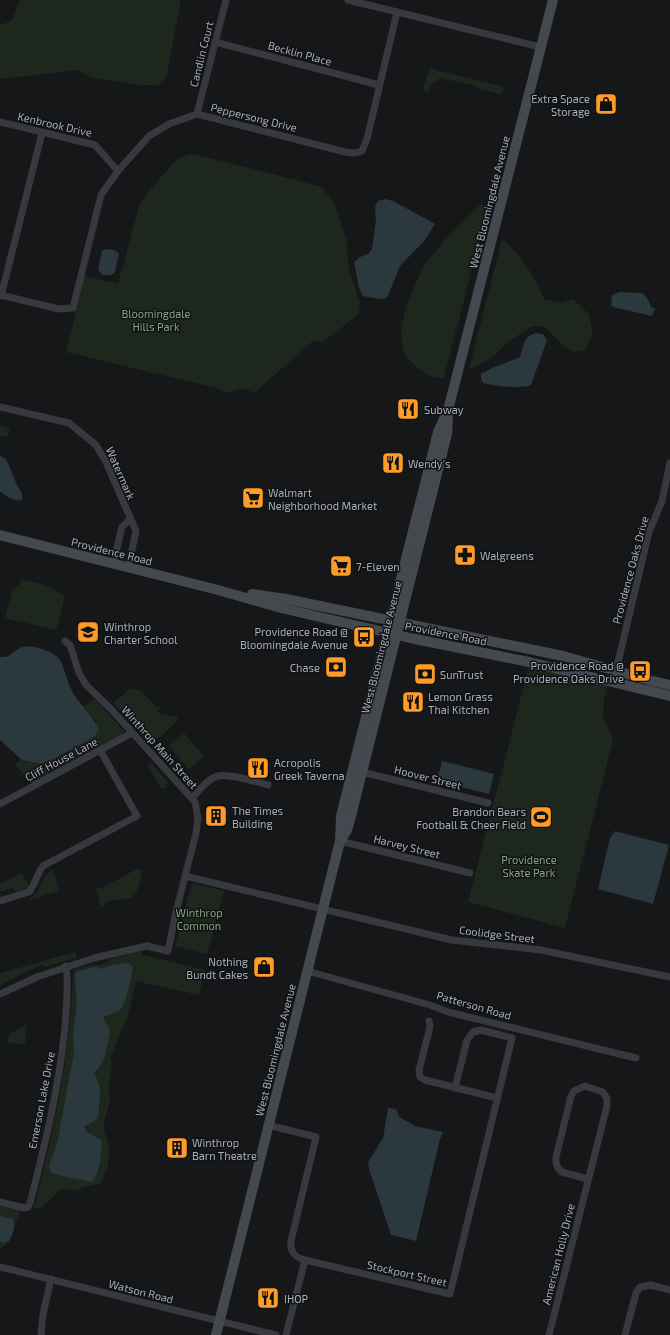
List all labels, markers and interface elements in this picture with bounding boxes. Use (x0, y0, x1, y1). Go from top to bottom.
street label: Candlin Court (187, 20, 215, 88)
street label: Becklin Place (267, 38, 333, 68)
shop icon: Extra Space Storage (593, 91, 619, 117)
place label: Extra Space Storage (531, 92, 590, 118)
street label: Peppersong Drive (210, 100, 299, 134)
street label: Kenbrook Drive (17, 109, 93, 139)
street label: West Bloomingdale Avenue (466, 134, 512, 270)
park label: Bloomingdale Hills Park (122, 307, 191, 333)
restaurant icon: Subway (395, 396, 421, 422)
place label: Subway (424, 403, 464, 416)
street label: Watermark (104, 445, 139, 502)
restaurant icon: Wendy's (380, 450, 406, 476)
place label: Wendy's (408, 457, 451, 470)
supermarket icon: Walmart Neighborhood Market (240, 485, 266, 511)
place label: Walmart Neighborhood Market (268, 486, 377, 512)
street label: Providence Oaks Drive (609, 515, 651, 625)
street label: Providence Road (70, 535, 154, 567)
pharmacy icon: Walgreens (452, 542, 478, 568)
place label: Walgreens (480, 549, 534, 562)
supermarket icon: 7-Eleven (328, 553, 354, 579)
place label: 7-Eleven (356, 560, 400, 573)
street label: West Bloomingdale Avenue (358, 579, 404, 715)
school or university icon: Winthrop Charter School (75, 619, 101, 645)
street label: Providence Road (404, 619, 488, 647)
place label: Winthrop Charter School (104, 620, 178, 646)
bus stop icon: Providence Road @ Bloomingdale Avenue (351, 624, 377, 650)
place label: Providence Road @ Bloomingdale Avenue (240, 625, 348, 651)
bank icon: Chase (323, 654, 349, 680)
bus stop icon: Providence Road @ Providence Oaks Drive (627, 658, 653, 684)
place label: Providence Road @ Providence Oaks Drive (513, 659, 624, 685)
place label: Chase (290, 661, 320, 674)
bank icon: SunTrust (412, 661, 438, 687)
place label: SunTrust (440, 668, 483, 681)
restaurant icon: Lemon Grass Thai Kitchen (400, 689, 426, 715)
place label: Lemon Grass Thai Kitchen (428, 690, 493, 716)
street label: Winthrop Main Street (119, 703, 201, 791)
street label: Cliff House Lane (22, 734, 100, 784)
restaurant icon: Acropolis Greek Taverna (245, 755, 271, 781)
place label: Acropolis Greek Taverna (274, 756, 345, 782)
street label: Hoover Street (393, 762, 463, 792)
building icon: The Times Building (203, 803, 229, 829)
place label: The Times Building (232, 804, 284, 830)
sports icon: Brandon Bears Football & Cheer Field (528, 804, 554, 830)
place label: Brandon Bears Football & Cheer Field (416, 805, 526, 831)
street label: Harvey Street (372, 831, 442, 861)
park label: Providence Skate Park (501, 853, 557, 879)
park label: Winthrop Common (175, 906, 223, 932)
street label: Coolidge Street (458, 923, 536, 945)
shop icon: Nothing Bundt Cakes (251, 954, 277, 980)
place label: Nothing Bundt Cakes (186, 955, 248, 981)
street label: West Bloomingdale Avenue (252, 982, 298, 1118)
street label: Patterson Road (435, 988, 513, 1022)
street label: Emerson Lake Drive (25, 1050, 57, 1150)
building icon: Winthrop Barn Theatre (164, 1135, 190, 1161)
place label: Winthrop Barn Theatre (192, 1136, 257, 1162)
street label: American Holly Drive (539, 1202, 577, 1306)
street label: Stockport Street (366, 1257, 448, 1289)
street label: Watson Road (107, 1277, 175, 1305)
restaurant icon: IHOP (255, 1285, 281, 1311)
place label: IHOP (284, 1292, 308, 1305)

